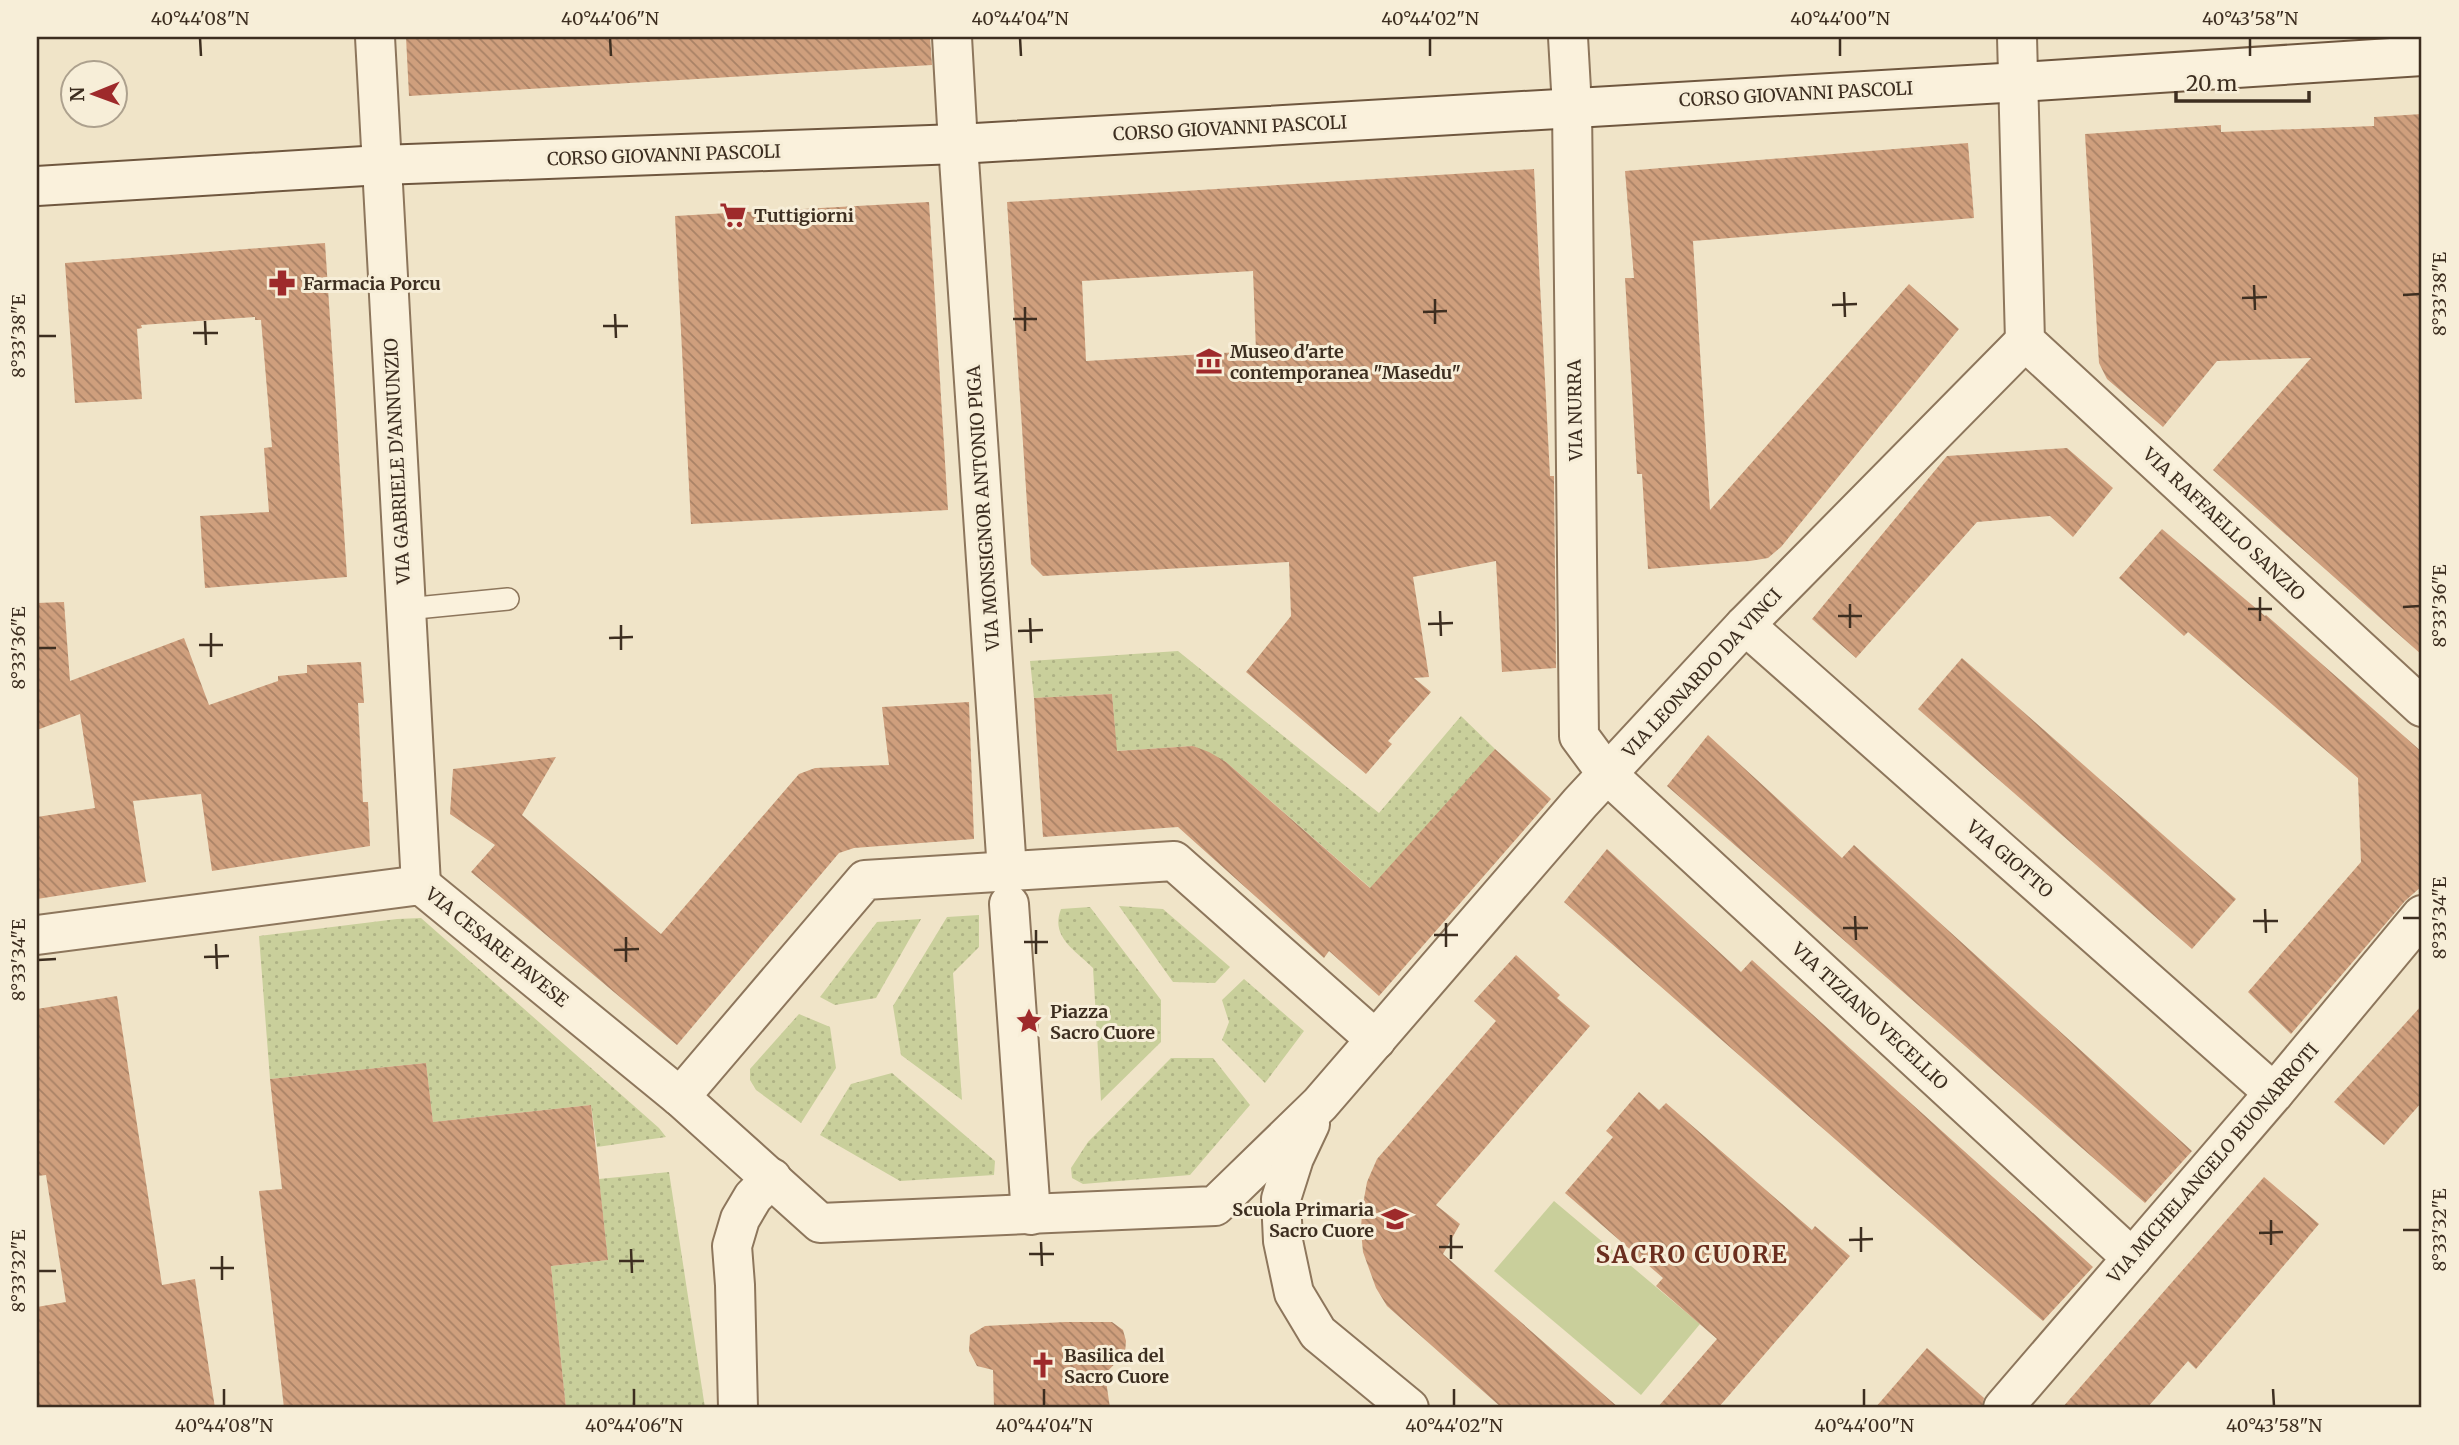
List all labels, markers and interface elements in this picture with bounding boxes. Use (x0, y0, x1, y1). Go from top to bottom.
text: 40°44'08"N (151, 7, 249, 30)
text: 40°44'06"N (561, 7, 659, 30)
text: 40°44'04"N (971, 7, 1069, 30)
text: 40°44'02"N (1381, 7, 1479, 30)
text: 40°44'00"N (1790, 7, 1890, 30)
text: 40°43'58"N (2202, 7, 2298, 30)
north arrow (60, 60, 130, 130)
scale bar (2176, 60, 2308, 104)
text: 20 m (2186, 70, 2238, 97)
street label: CORSO GIOVANNI PASCOLI (1678, 76, 1914, 112)
text: N (65, 87, 89, 102)
street label: CORSO GIOVANNI PASCOLI (1112, 110, 1348, 146)
street label: CORSO GIOVANNI PASCOLI (547, 139, 781, 171)
supermarket icon: Tuttigiorni (718, 200, 748, 230)
place label: Tuttigiorni (754, 204, 854, 227)
text: 8°33'38"E (2428, 252, 2451, 336)
pharmacy icon: Farmacia Porcu (267, 268, 297, 298)
place label: Farmacia Porcu (303, 272, 441, 295)
text: 8°33'38"E (7, 294, 30, 378)
street label: VIA GABRIELE D'ANNUNZIO (379, 337, 415, 586)
place label: Museo d'arte contemporanea "Masedu" (1230, 340, 1461, 384)
museum icon: Museo d'arte contemporanea "Masedu" (1194, 346, 1224, 376)
street label: VIA NURRA (1563, 359, 1587, 462)
street label: VIA MONSIGNOR ANTONIO PIGA (962, 364, 1005, 653)
street label: VIA RAFFAELLO SANZIO (2137, 442, 2310, 605)
text: 8°33'36"E (2428, 564, 2451, 648)
street label: VIA LEONARDO DA VINCI (1617, 584, 1786, 763)
text: 8°33'36"E (7, 606, 30, 690)
street label: VIA GIOTTO (1961, 815, 2058, 903)
text: 8°33'34"E (2428, 876, 2451, 959)
street label: VIA CESARE PAVESE (420, 882, 574, 1012)
text: 8°33'34"E (7, 918, 30, 1001)
street label: VIA TIZIANO VECELLIO (1786, 937, 1953, 1094)
place label: Piazza Sacro Cuore (1050, 1000, 1155, 1044)
place icon: Piazza Sacro Cuore (1014, 1006, 1044, 1036)
street label: VIA MICHELANGELO BUONARROTI (2102, 1038, 2324, 1288)
text: 8°33'32"E (2428, 1188, 2451, 1272)
place label: Scuola Primaria Sacro Cuore (1232, 1198, 1374, 1242)
school or university icon: Scuola Primaria Sacro Cuore (1380, 1204, 1410, 1234)
text: 8°33'32"E (7, 1229, 30, 1313)
district label: SACRO CUORE (1595, 1239, 1789, 1270)
place label: Basilica del Sacro Cuore (1064, 1344, 1169, 1388)
church icon: Basilica del Sacro Cuore (1028, 1350, 1058, 1380)
text: 40°44'08"N (175, 1414, 273, 1437)
text: 40°44'06"N (585, 1414, 683, 1437)
text: 40°44'04"N (995, 1414, 1093, 1437)
text: 40°44'02"N (1405, 1414, 1503, 1437)
text: 40°44'00"N (1814, 1414, 1914, 1437)
text: 40°43'58"N (2226, 1414, 2322, 1437)

